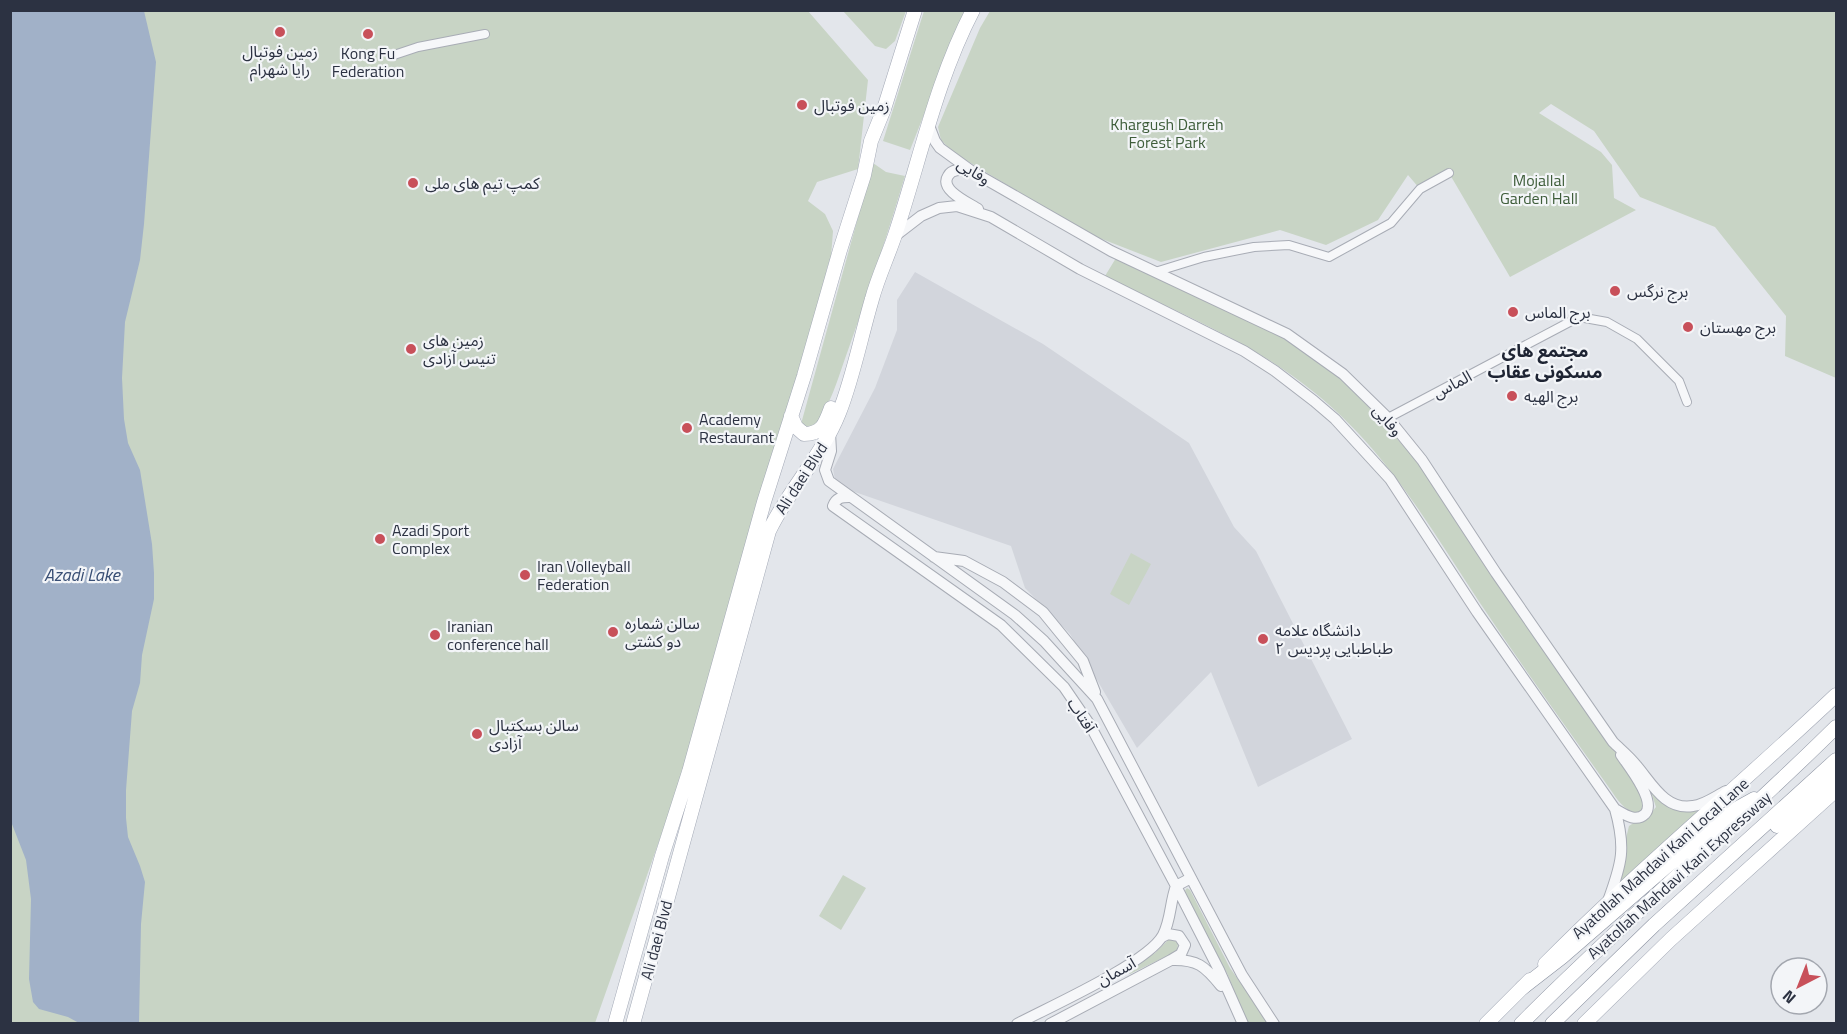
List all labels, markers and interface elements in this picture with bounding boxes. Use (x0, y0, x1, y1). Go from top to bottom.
marker: زمین فوتبال رایا شهرام (273, 25, 287, 39)
marker: Kong Fu Federation (361, 27, 375, 41)
place label: زمین فوتبال رایا شهرام (242, 39, 318, 82)
place label: Kong Fu Federation (332, 41, 404, 83)
place label: زمین فوتبال (814, 93, 890, 117)
marker: زمین فوتبال (795, 98, 809, 112)
park label: Khargush Darreh Forest Park (1110, 112, 1224, 154)
street label: وفایی (953, 151, 995, 191)
park label: Mojallal Garden Hall (1500, 168, 1578, 210)
place label: کمپ تیم های ملی (425, 171, 540, 196)
marker: کمپ تیم های ملی (406, 176, 420, 190)
place label: برج نرگس (1627, 279, 1688, 304)
marker: برج نرگس (1608, 284, 1622, 298)
place label: برج الماس (1525, 300, 1591, 325)
marker: برج الماس (1506, 305, 1520, 319)
place label: برج مهستان (1700, 315, 1776, 340)
marker: برج مهستان (1681, 320, 1695, 334)
place label: زمین های تنیس آزادی (423, 328, 496, 370)
district label: مجتمع های مسکونی عقاب (1487, 337, 1603, 385)
marker: زمین های تنیس آزادی (404, 342, 418, 356)
street label: الماس (1428, 364, 1476, 404)
place label: برج الهیه (1524, 384, 1578, 409)
marker: برج الهیه (1505, 389, 1519, 403)
street label: وفایی (1367, 399, 1409, 441)
place label: Academy Restaurant (699, 407, 774, 449)
marker: Academy Restaurant (680, 421, 694, 435)
street label: Ali daei Blvd (769, 437, 833, 519)
place label: Azadi Sport Complex (392, 518, 469, 560)
marker: Azadi Sport Complex (373, 532, 387, 546)
place label: Iran Volleyball Federation (537, 554, 631, 596)
water label: Azadi Lake (44, 561, 122, 588)
marker: Iran Volleyball Federation (518, 568, 532, 582)
place label: سالن شماره دو کشتی (625, 611, 700, 653)
place label: Iranian conference hall (447, 614, 549, 656)
place label: دانشگاه علامه طباطبایی پردیس ۲ (1275, 618, 1393, 660)
marker: سالن شماره دو کشتی (606, 625, 620, 639)
marker: Iranian conference hall (428, 628, 442, 642)
marker: دانشگاه علامه طباطبایی پردیس ۲ (1256, 632, 1270, 646)
street label: آفتاب (1062, 693, 1103, 738)
place label: سالن بسکتبال آزادی (489, 713, 579, 755)
marker: سالن بسکتبال آزادی (470, 727, 484, 741)
street label: Ayatollah Mahdavi Kani Local Lane (1566, 772, 1754, 944)
street label: Ayatollah Mahdavi Kani Expressway (1581, 785, 1777, 965)
street label: Ali daei Blvd (634, 898, 678, 982)
street label: آسمان (1092, 950, 1141, 991)
north arrow (1769, 956, 1829, 1016)
text: N (1777, 985, 1801, 1010)

